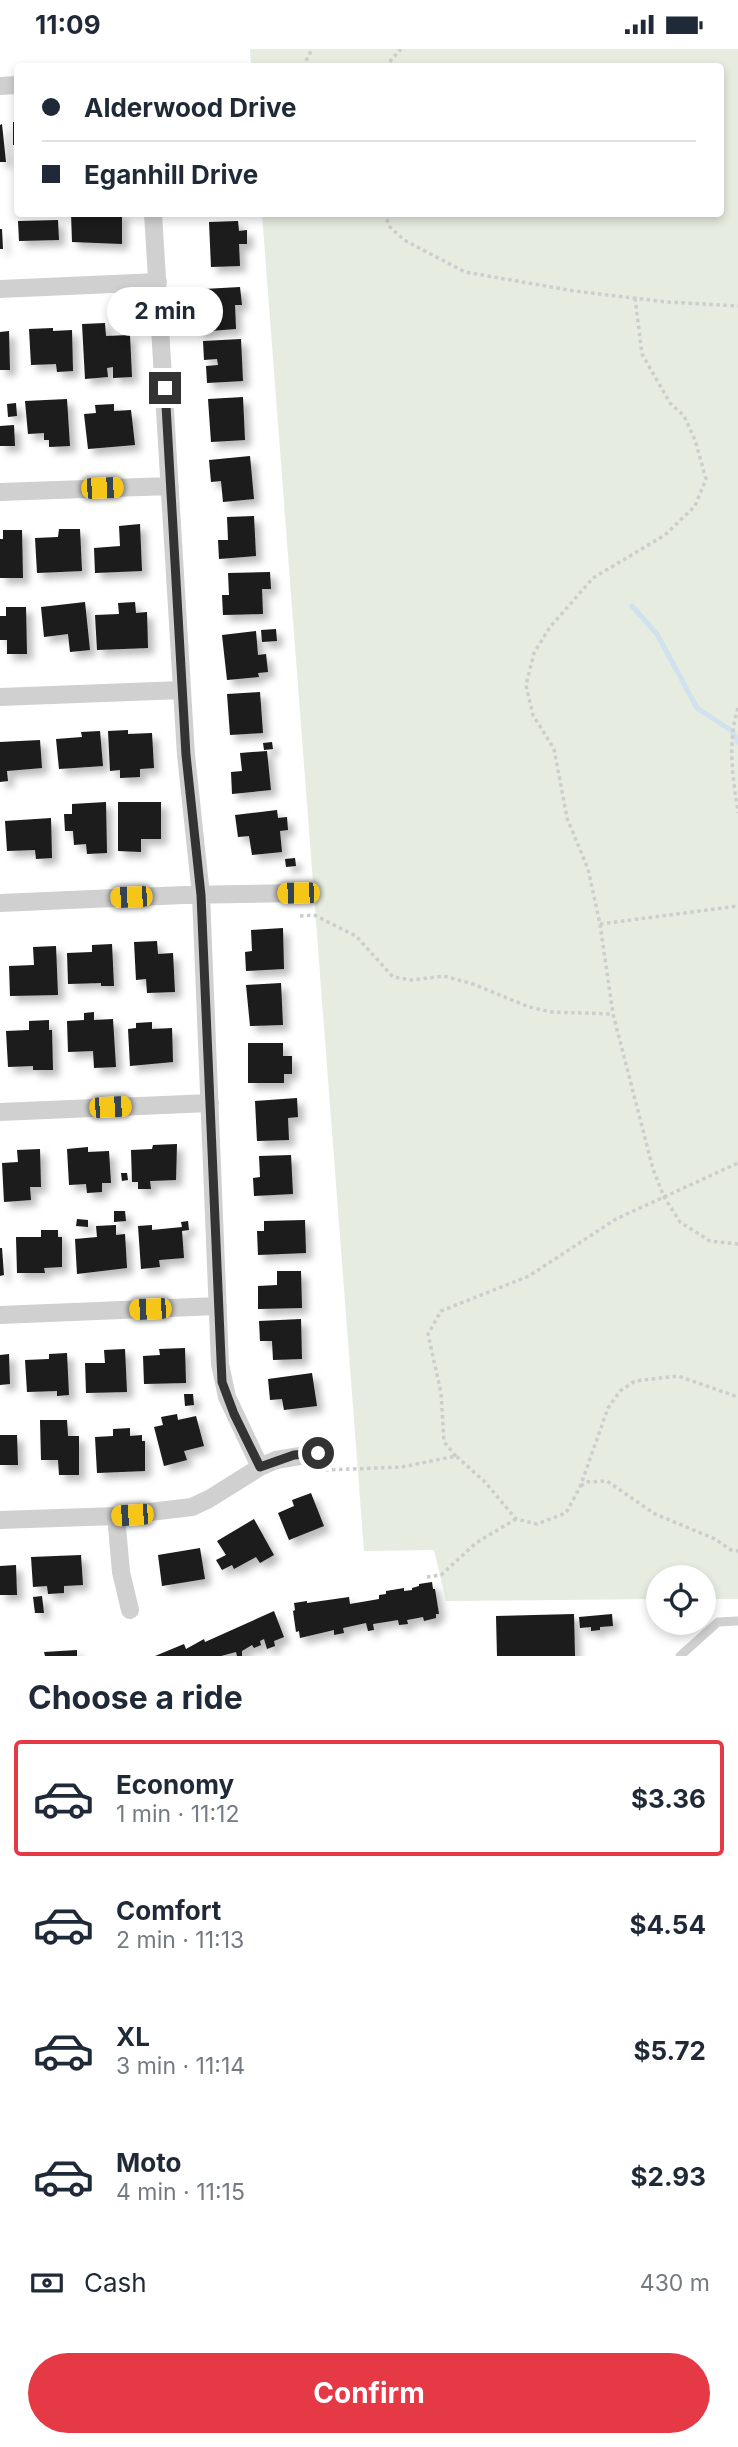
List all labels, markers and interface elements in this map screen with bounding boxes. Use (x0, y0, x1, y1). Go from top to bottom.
text: 11:09 (35, 9, 101, 40)
text: Alderwood Drive (84, 92, 297, 123)
text: Eganhill Drive (84, 159, 258, 190)
callout: 2 min (107, 287, 223, 335)
text: 2 min (134, 297, 196, 325)
route end (149, 372, 181, 404)
car (81, 477, 124, 499)
car (277, 882, 320, 904)
car (110, 886, 153, 908)
car (89, 1095, 132, 1119)
car (129, 1298, 172, 1320)
route start (302, 1437, 334, 1469)
car (111, 1503, 154, 1527)
map controls (646, 1565, 716, 1635)
button: locate (646, 1565, 716, 1635)
text: Choose a ride (28, 1678, 243, 1717)
icon: car (32, 1767, 95, 1830)
text: Economy (116, 1769, 234, 1800)
text: $3.36 (631, 1783, 706, 1814)
text: 1 min · 11:12 (116, 1800, 239, 1828)
icon: car (32, 1893, 95, 1956)
text: Comfort (116, 1895, 221, 1926)
text: $4.54 (630, 1909, 706, 1940)
text: 2 min · 11:13 (116, 1926, 244, 1954)
icon: car (32, 2019, 95, 2082)
text: XL (116, 2021, 150, 2052)
text: $5.72 (633, 2035, 706, 2066)
text: 3 min · 11:14 (116, 2052, 245, 2080)
icon: car (32, 2145, 95, 2208)
text: Moto (116, 2147, 181, 2178)
text: $2.93 (631, 2161, 706, 2192)
text: 4 min · 11:15 (116, 2178, 245, 2206)
icon: cash (28, 2264, 66, 2302)
text: Cash (84, 2267, 147, 2298)
text: 430 m (640, 2269, 710, 2297)
button: Confirm (28, 2353, 710, 2433)

